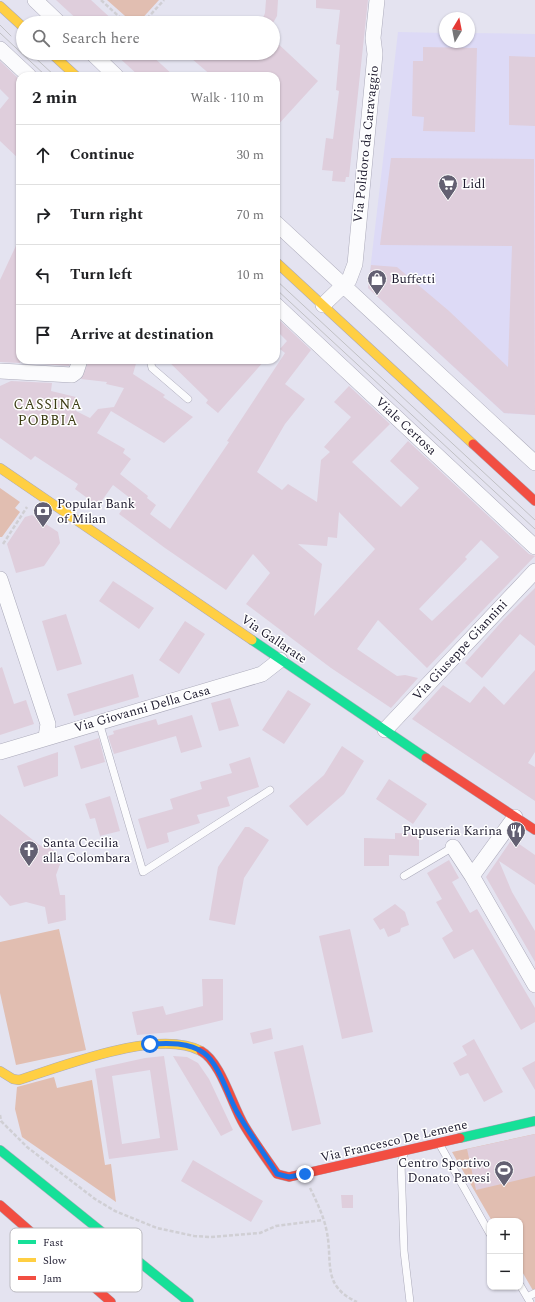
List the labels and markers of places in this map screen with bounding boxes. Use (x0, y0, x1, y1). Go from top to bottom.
supermarket icon: Lidl (437, 173, 459, 201)
place label: Lidl (462, 174, 486, 194)
shop icon: Buffetti (366, 268, 388, 296)
place label: Buffetti (391, 269, 435, 289)
place label: Popular Bank of Milan (57, 494, 135, 529)
bank icon: Popular Bank of Milan (32, 500, 54, 528)
restaurant icon: Pupuseria Karina (505, 820, 527, 848)
place label: Pupuseria Karina (402, 821, 503, 841)
place label: Santa Cecilia alla Colombara (43, 833, 131, 868)
church icon: Santa Cecilia alla Colombara (18, 839, 40, 867)
place label: Centro Sportivo Donato Pavesi (398, 1153, 490, 1188)
sports icon: Centro Sportivo Donato Pavesi (493, 1159, 515, 1187)

